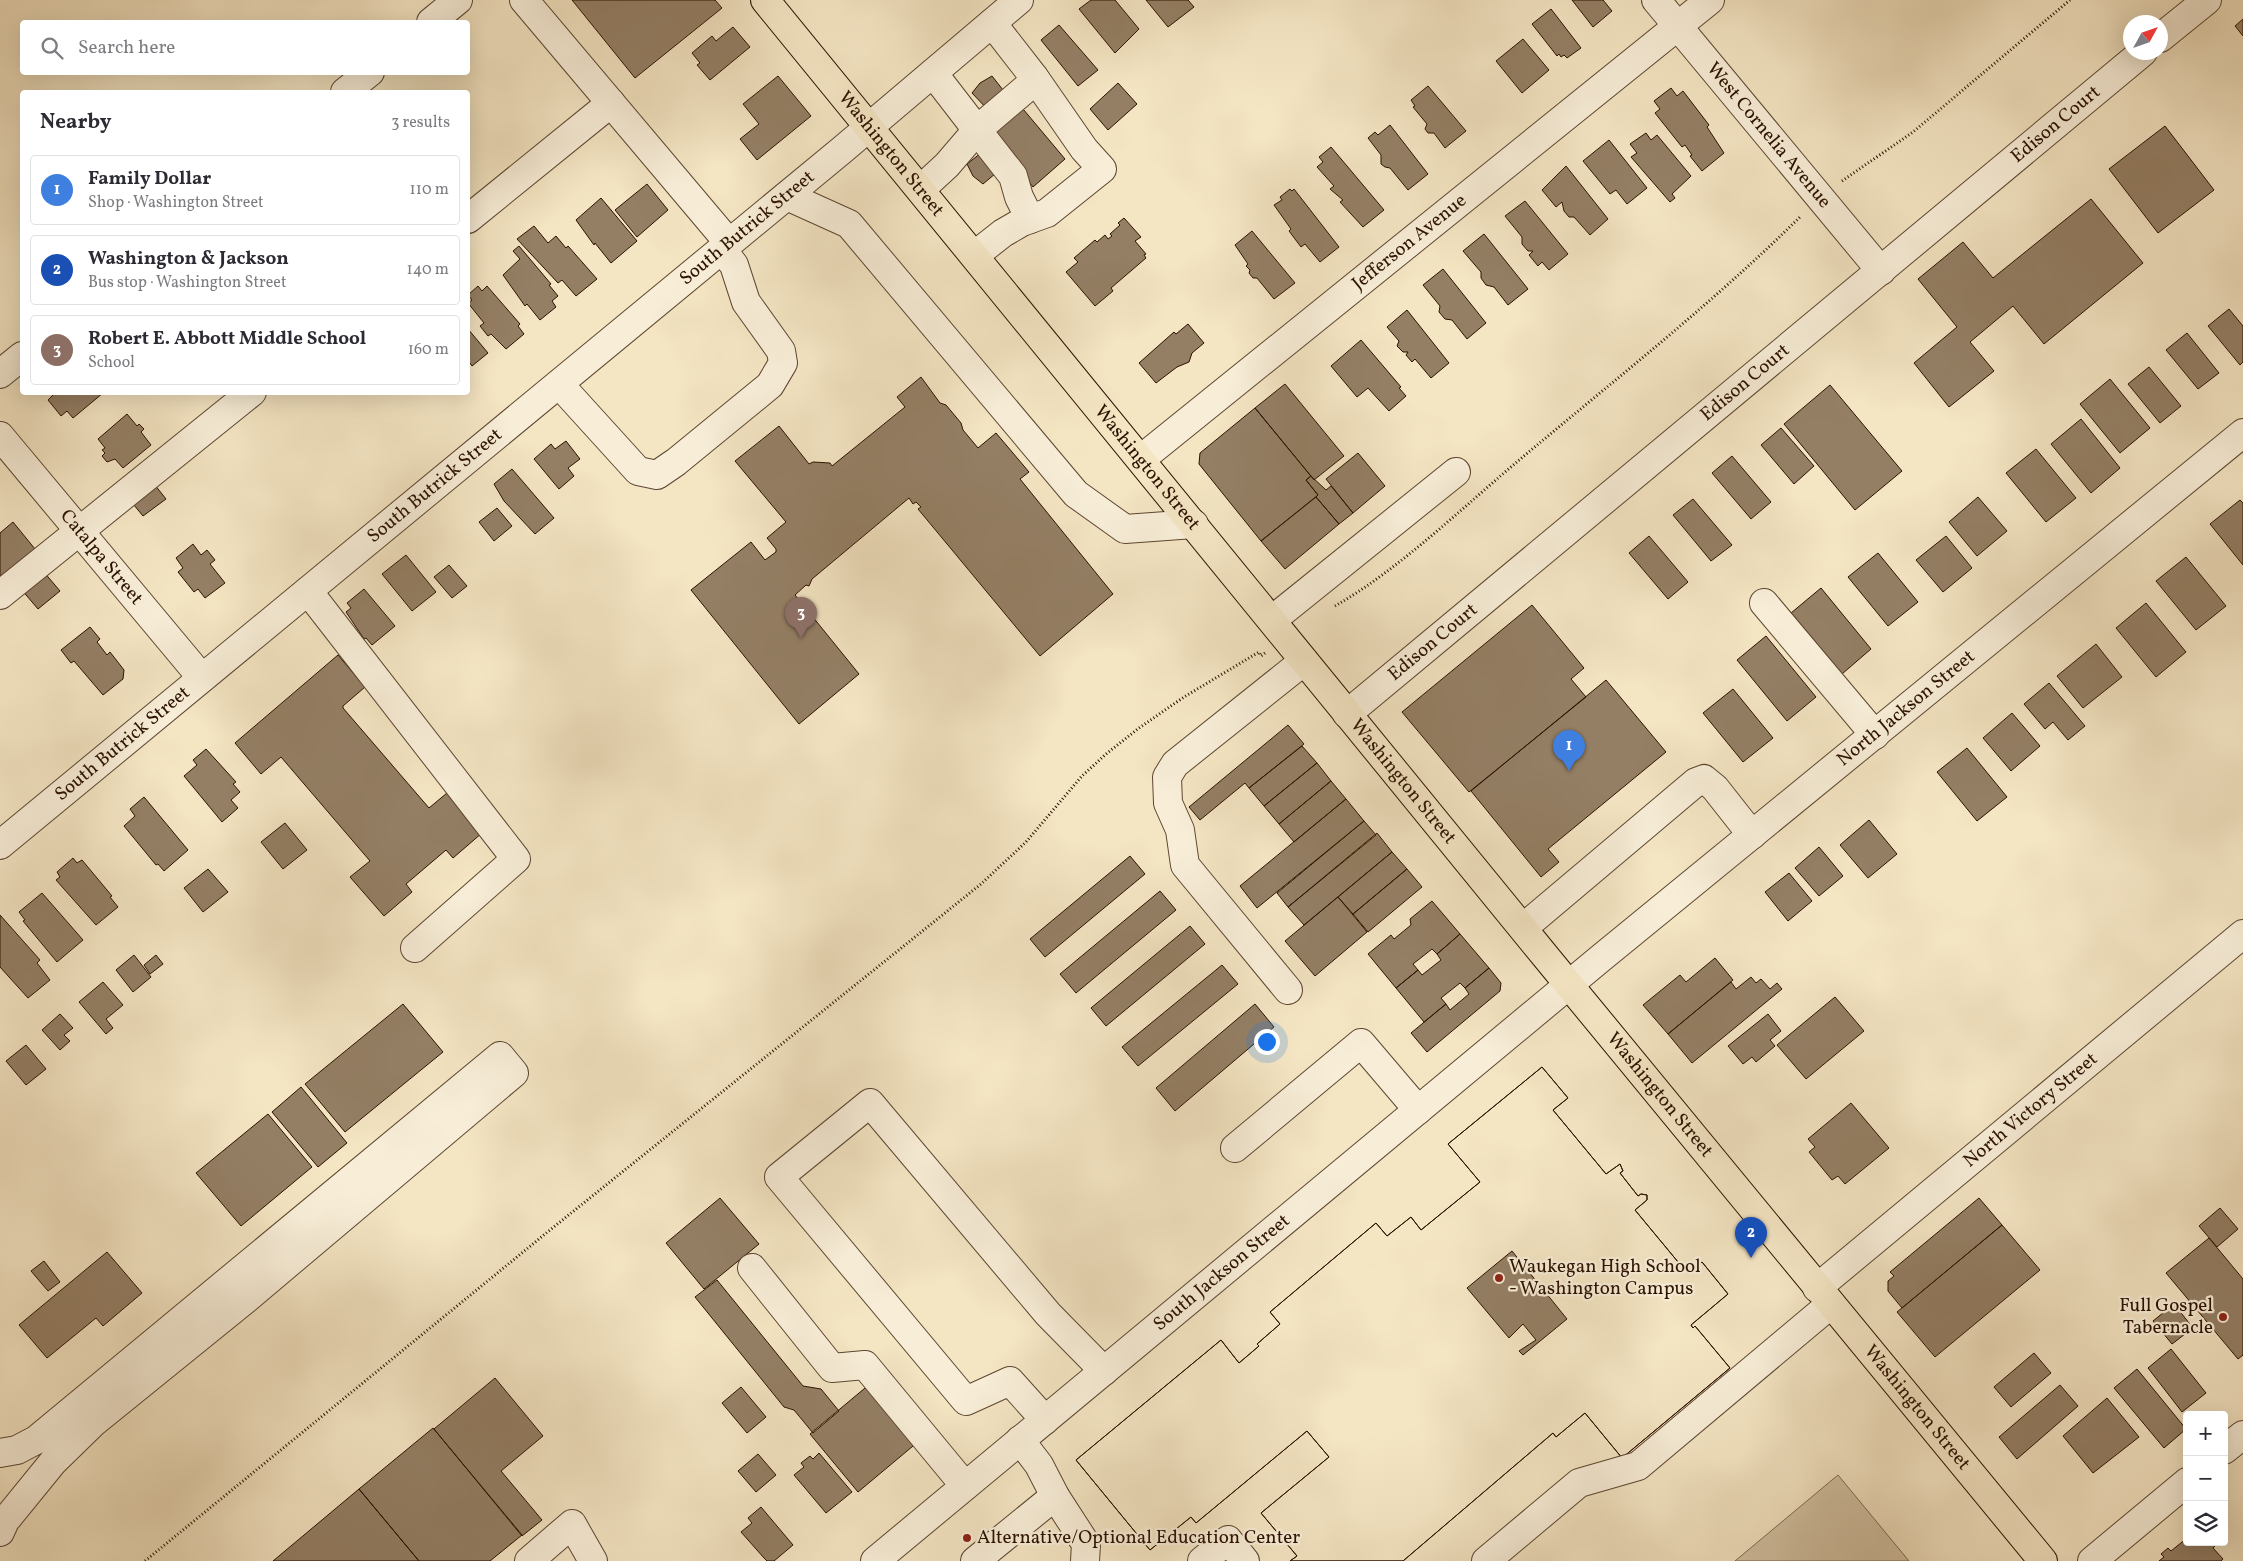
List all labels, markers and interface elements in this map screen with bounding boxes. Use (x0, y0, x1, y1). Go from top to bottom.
north arrow (2123, 15, 2168, 60)
search box (20, 20, 470, 75)
icon: search (38, 34, 66, 62)
text: Search here (78, 35, 175, 61)
street label: West Cornelia Avenue (1700, 57, 1837, 214)
street label: Edison Court (2006, 79, 2106, 169)
street label: Washington Street (832, 86, 950, 223)
text: Nearby (40, 108, 111, 137)
text: 3 results (391, 112, 450, 134)
street label: South Butrick Street (674, 164, 821, 292)
text: Family Dollar (88, 166, 211, 192)
text: 1 (54, 179, 60, 201)
text: 110 m (410, 179, 449, 201)
street label: Jefferson Avenue (1347, 188, 1472, 297)
text: Shop · Washington Street (88, 192, 264, 214)
text: Washington & Jackson (88, 246, 289, 272)
text: 2 (53, 259, 61, 281)
text: 140 m (407, 259, 449, 281)
text: Bus stop · Washington Street (88, 272, 287, 294)
text: Robert E. Abbott Middle School (88, 326, 366, 352)
street label: Edison Court (1695, 338, 1796, 428)
text: 3 (53, 339, 61, 361)
text: 160 m (408, 339, 449, 361)
text: School (88, 352, 135, 374)
street label: Washington Street (1088, 400, 1206, 536)
street label: South Butrick Street (362, 422, 508, 550)
street label: Catalpa Street (54, 504, 149, 611)
pin: 3 (785, 597, 817, 638)
street label: Edison Court (1383, 597, 1484, 687)
street label: North Jackson Street (1832, 644, 1981, 773)
street label: South Butrick Street (50, 680, 196, 807)
street label: Washington Street (1344, 713, 1462, 850)
pin: 1 (1553, 730, 1585, 771)
street label: Washington Street (1600, 1027, 1719, 1163)
your location (1254, 1029, 1280, 1055)
street label: North Victory Street (1958, 1047, 2104, 1174)
street label: South Jackson Street (1148, 1208, 1296, 1337)
pin: 2 (1735, 1217, 1767, 1258)
place label: Waukegan High School - Washington Campus (1509, 1254, 1701, 1302)
marker: Waukegan High School - Washington Campus (1493, 1272, 1505, 1284)
place label: Full Gospel Tabernacle (2119, 1293, 2213, 1341)
marker: Full Gospel Tabernacle (2217, 1311, 2229, 1323)
street label: Washington Street (1858, 1340, 1976, 1476)
map controls (2183, 1411, 2228, 1546)
button: + (2183, 1411, 2228, 1456)
button: − (2183, 1456, 2228, 1501)
button: layers (2183, 1501, 2228, 1546)
place label: Alternative/Optional Education Center (977, 1525, 1300, 1551)
marker: Alternative/Optional Education Center (961, 1532, 973, 1544)

